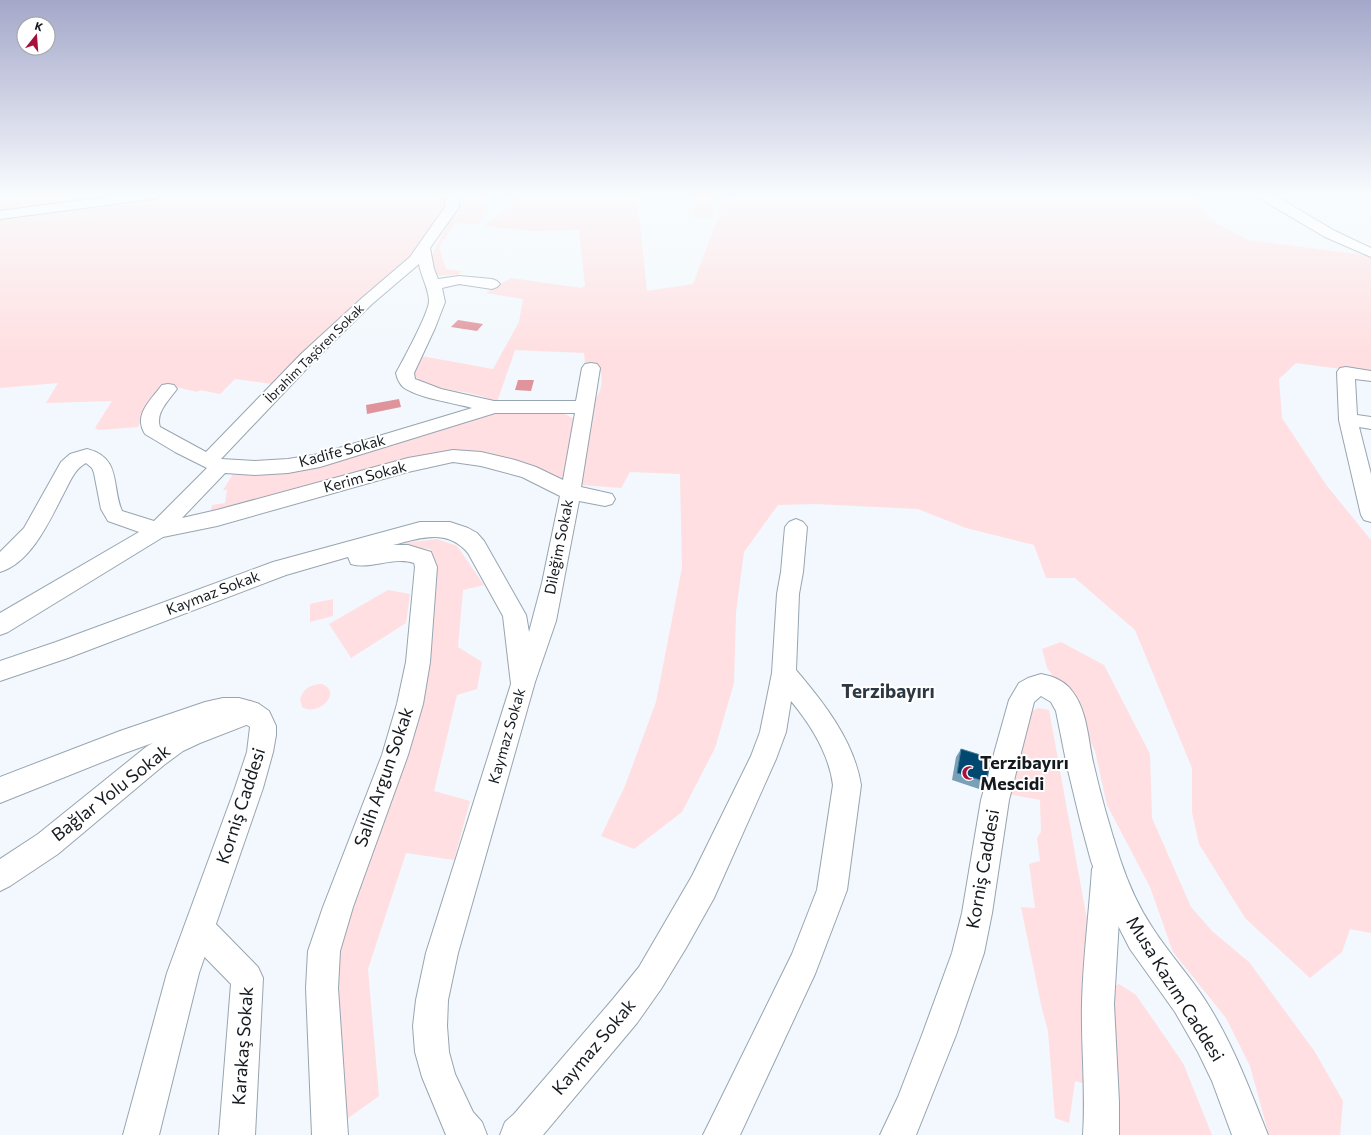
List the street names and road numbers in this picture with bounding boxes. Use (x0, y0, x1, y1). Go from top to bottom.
street label: İbrahim Taşören Sokak (261, 300, 367, 406)
street label: Kadife Sokak (297, 430, 387, 470)
street label: Kerim Sokak (321, 456, 408, 496)
street label: Dileğim Sokak (540, 498, 576, 596)
street label: Kaymaz Sokak (163, 566, 262, 618)
street label: Kaymaz Sokak (484, 686, 528, 786)
street label: Salih Argun Sokak (349, 704, 417, 849)
street label: Bağlar Yolu Sokak (47, 739, 174, 845)
street label: Korniş Caddesi (211, 745, 269, 867)
street label: Korniş Caddesi (961, 807, 1003, 930)
street label: Musa Kazım Caddesi (1122, 912, 1230, 1065)
street label: Karakaş Sokak (227, 986, 257, 1106)
street label: Kaymaz Sokak (547, 994, 640, 1099)

